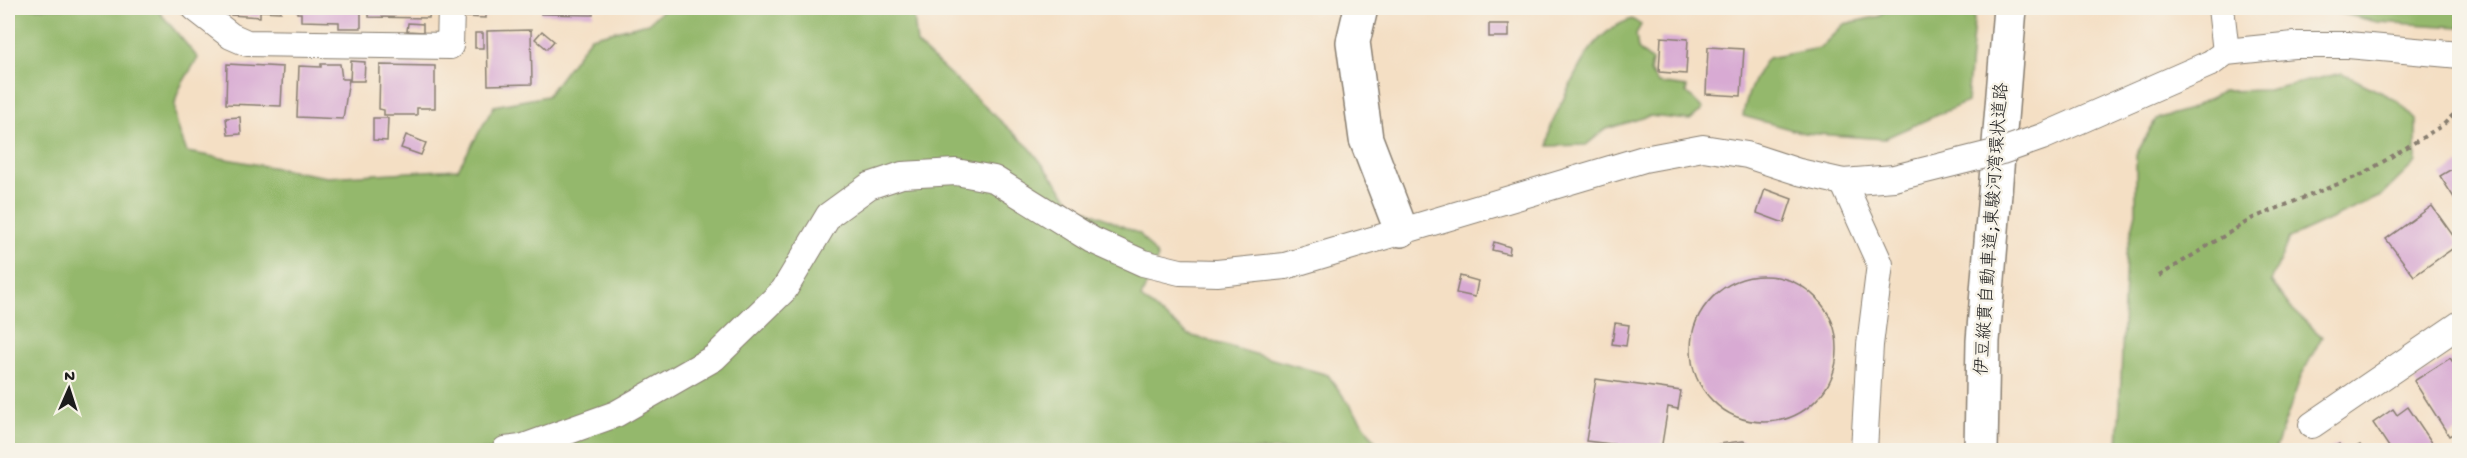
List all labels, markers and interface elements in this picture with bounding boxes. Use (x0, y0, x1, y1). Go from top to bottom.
street label: 伊豆縦貫自動車道;東駿河湾環状道路 (1971, 82, 2014, 376)
north arrow (39, 359, 99, 419)
text: N (64, 368, 76, 387)

